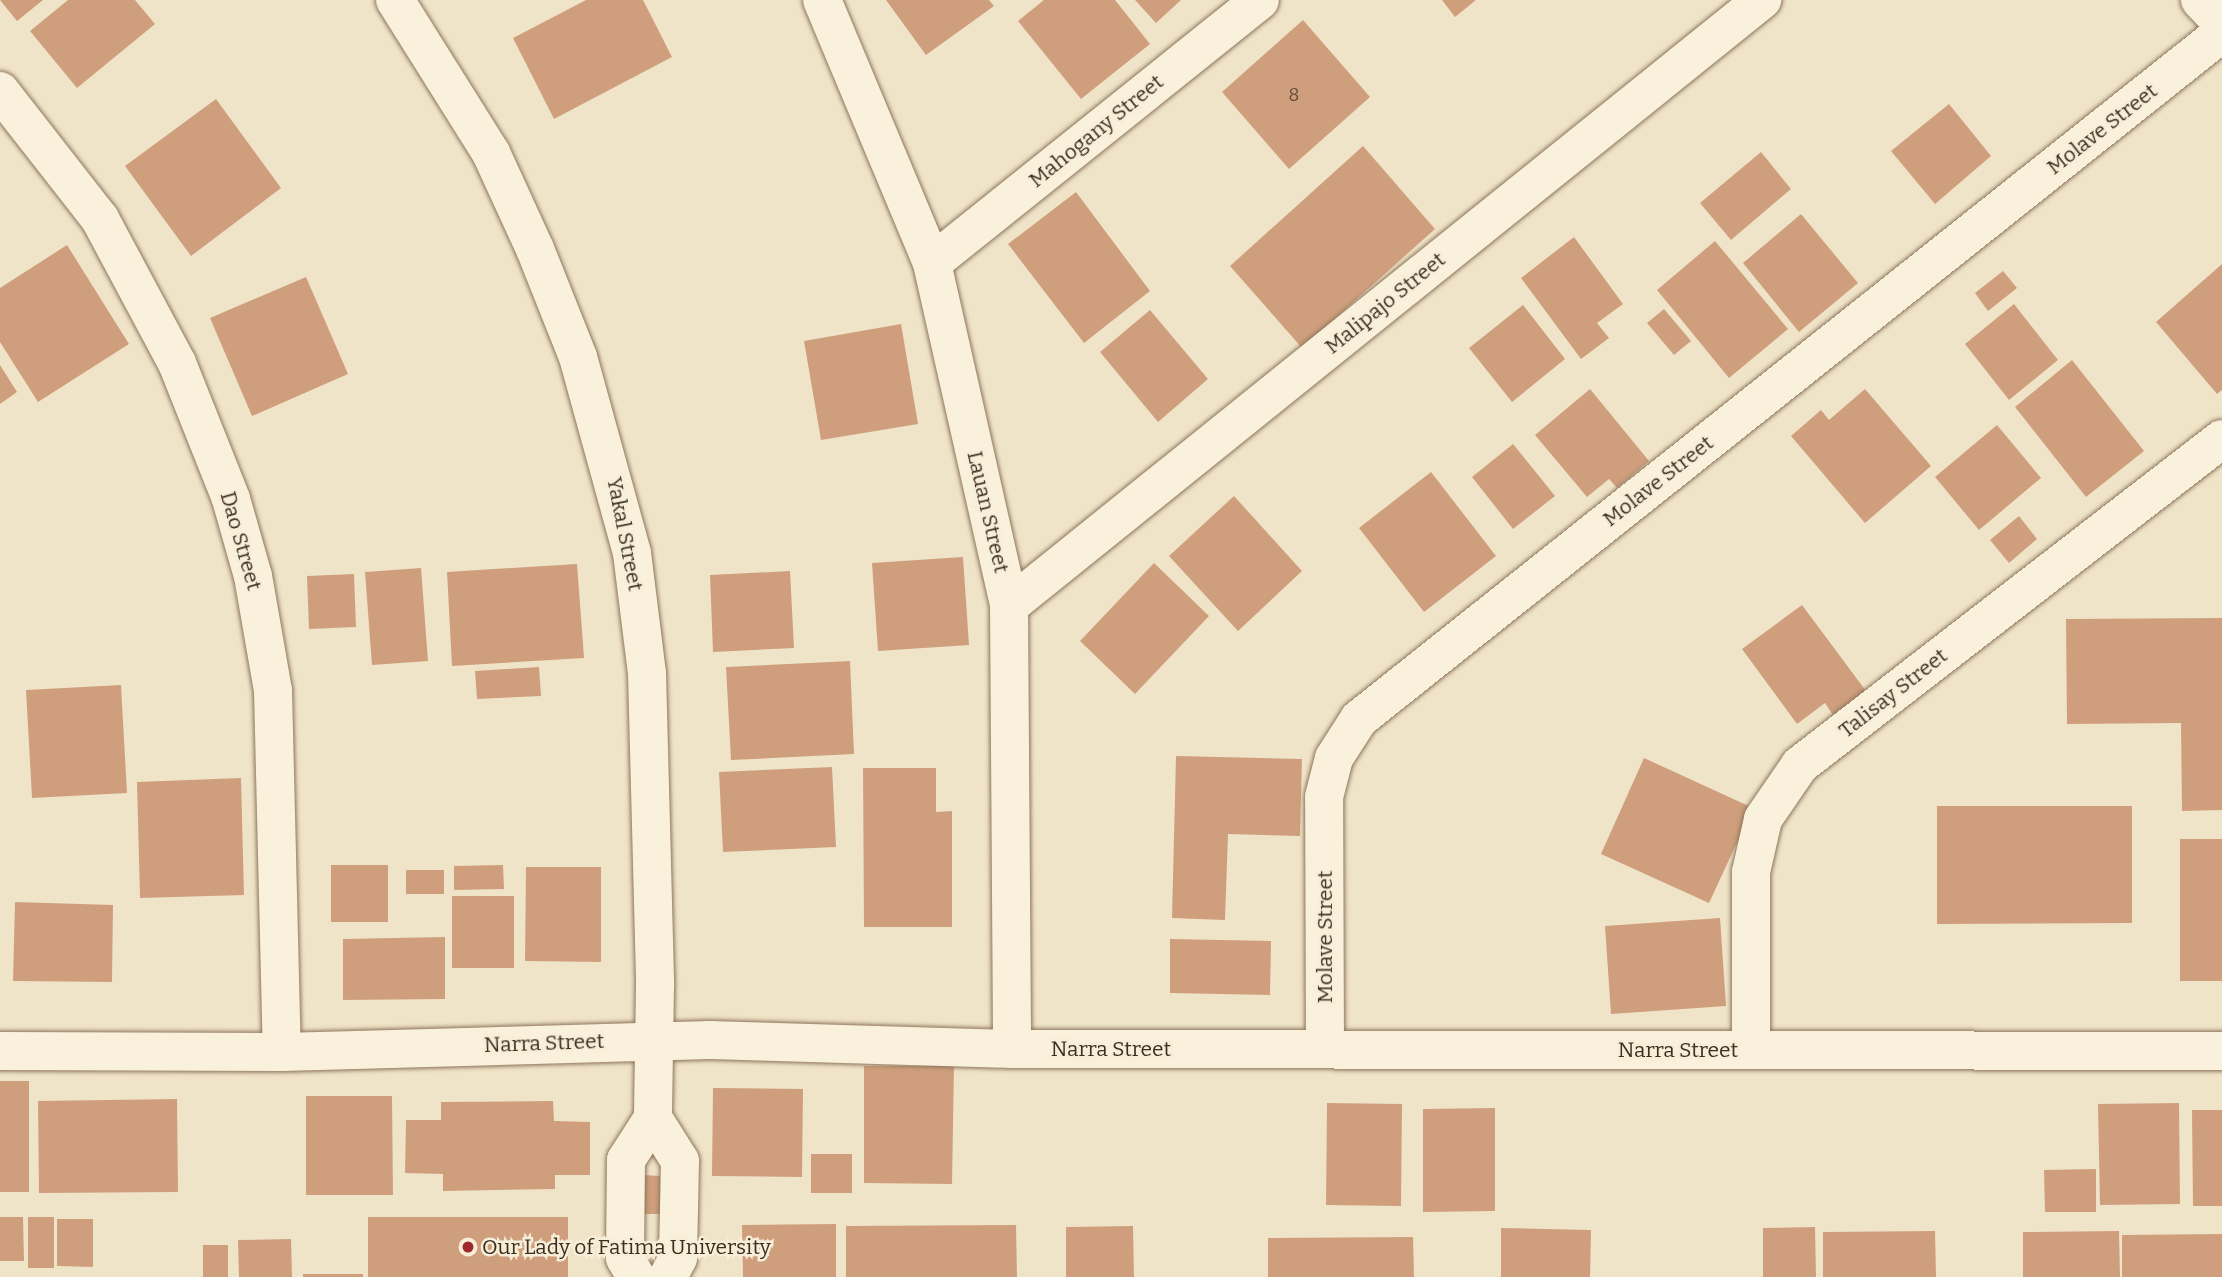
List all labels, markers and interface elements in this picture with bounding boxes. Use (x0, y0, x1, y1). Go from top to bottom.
street label: Mahogany Street (1024, 69, 1168, 193)
street label: Molave Street (2042, 78, 2162, 180)
house number: 8 (1289, 84, 1299, 106)
street label: Malipajo Street (1320, 247, 1450, 359)
street label: Molave Street (1598, 430, 1718, 532)
street label: Lauan Street (962, 449, 1014, 575)
street label: Yakal Street (602, 475, 648, 593)
street label: Dao Street (215, 489, 267, 593)
street label: Talisay Street (1834, 643, 1952, 743)
street label: Molave Street (1312, 871, 1338, 1003)
street label: Narra Street (483, 1028, 605, 1058)
street label: Narra Street (1051, 1036, 1171, 1062)
street label: Narra Street (1618, 1037, 1738, 1063)
place label: Our Lady of Fatima University (482, 1234, 771, 1260)
marker: Our Lady of Fatima University (460, 1239, 476, 1255)

